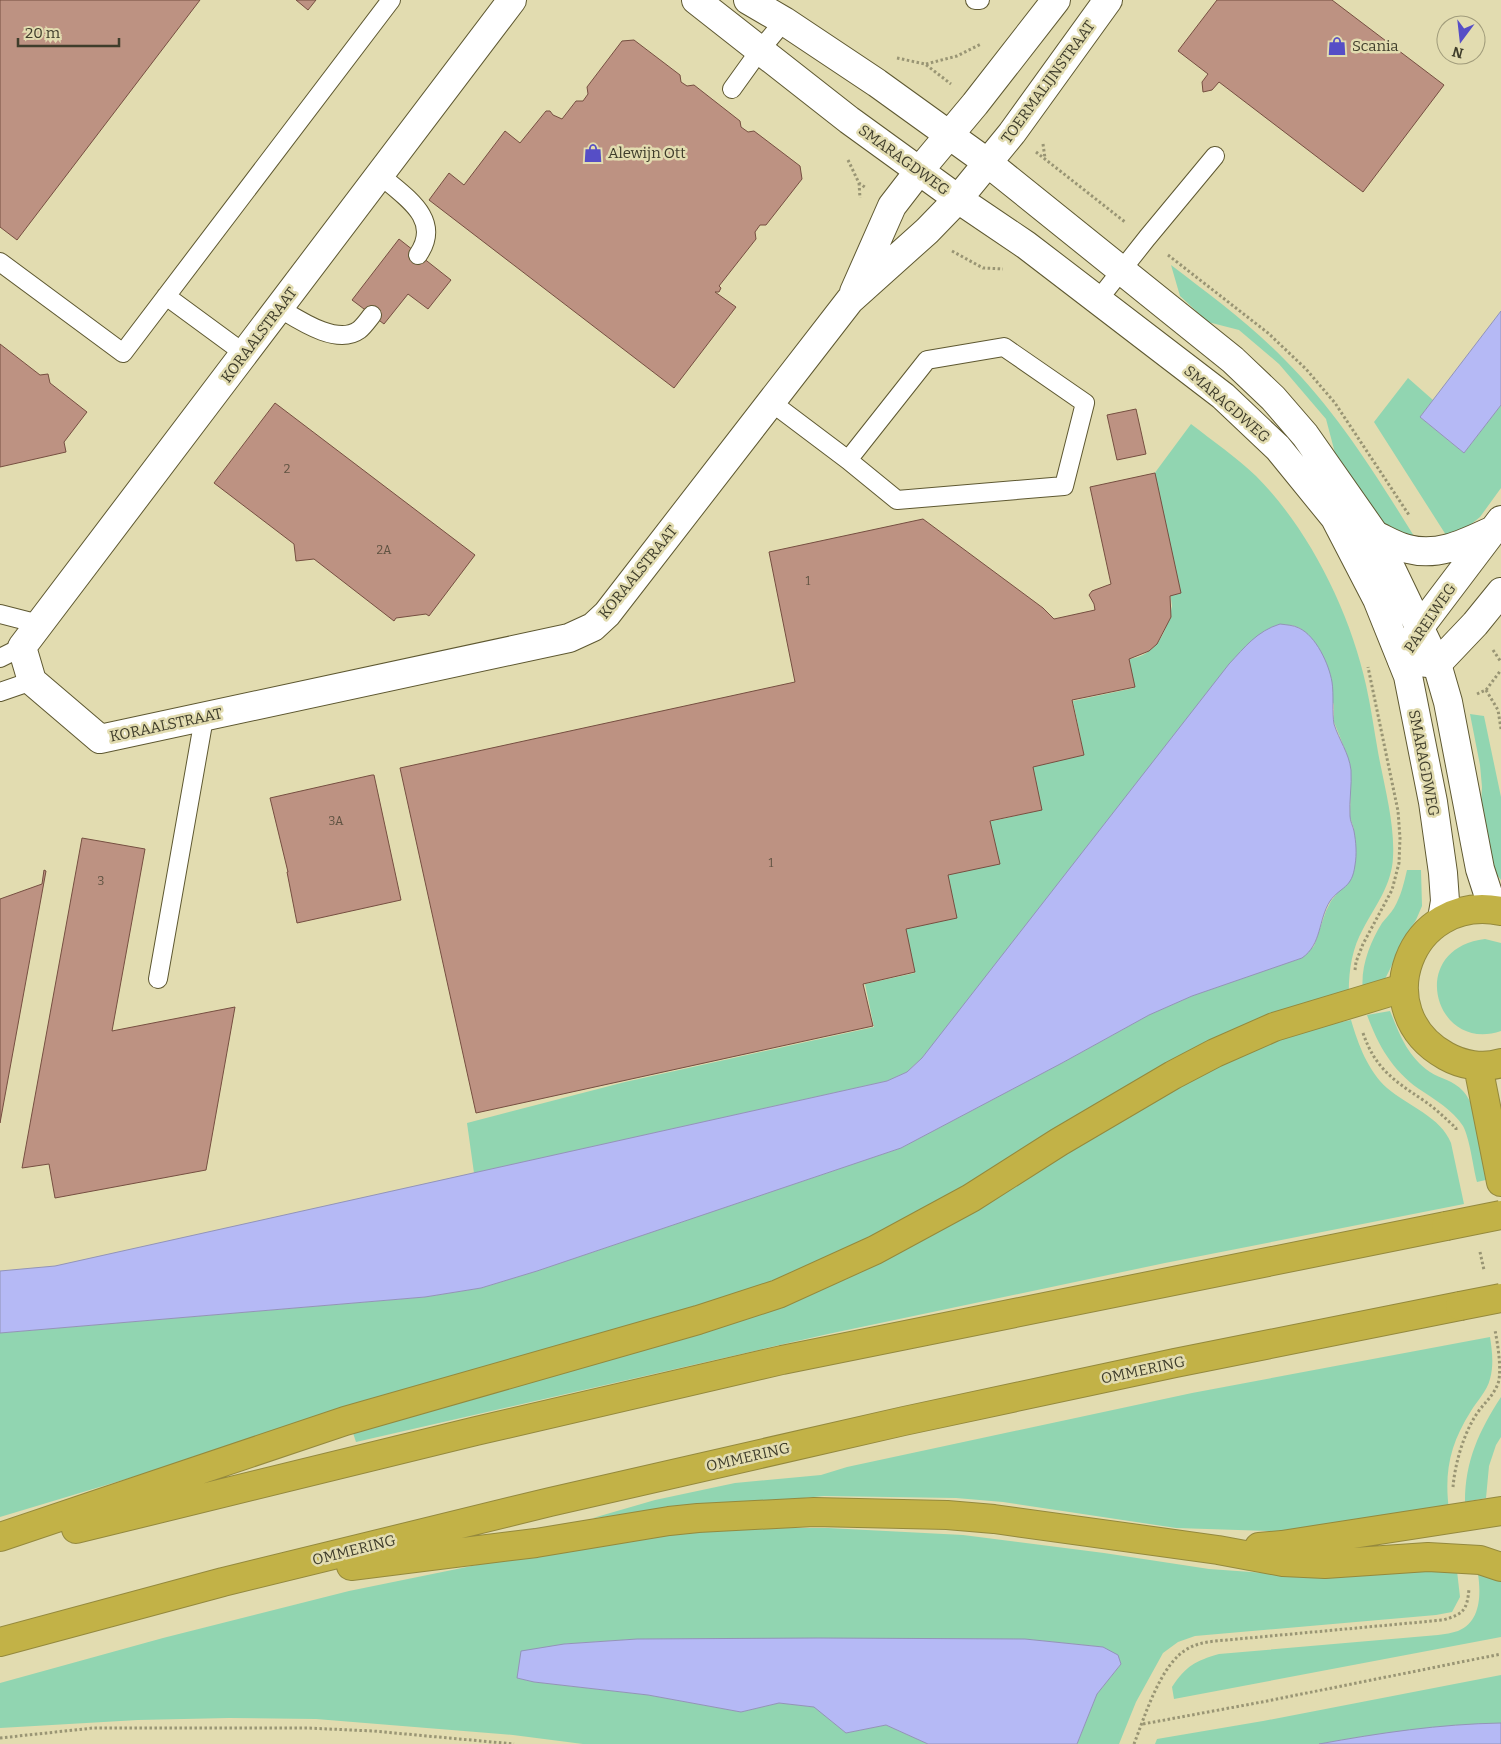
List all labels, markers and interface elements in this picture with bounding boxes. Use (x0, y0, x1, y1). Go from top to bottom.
scale bar (18, 15, 119, 47)
north arrow (1436, 15, 1486, 65)
street label: TOERMALIJNSTRAAT (997, 17, 1099, 147)
text: 20 m (25, 24, 61, 42)
shop icon: Scania (1326, 35, 1348, 57)
place label: Scania (1352, 37, 1398, 55)
text: N (1450, 42, 1465, 62)
street label: SMARAGDWEG (855, 121, 953, 199)
shop icon: Alewijn Ott (582, 142, 604, 164)
place label: Alewijn Ott (608, 144, 686, 162)
street label: KORAALSTRAAT (217, 284, 301, 386)
street label: SMARAGDWEG (1180, 362, 1274, 446)
house number: 2 (284, 462, 290, 476)
street label: KORAALSTRAAT (595, 522, 681, 622)
house number: 2A (376, 543, 392, 557)
house number: 1 (806, 574, 811, 588)
street label: PARELWEG (1400, 580, 1460, 656)
street label: KORAALSTRAAT (108, 704, 224, 746)
street label: SMARAGDWEG (1405, 708, 1443, 818)
house number: 3A (329, 814, 344, 828)
house number: 1 (769, 856, 774, 870)
house number: 3 (98, 874, 105, 888)
street label: OMMERING (1099, 1352, 1187, 1388)
street label: OMMERING (704, 1439, 792, 1475)
street label: OMMERING (310, 1531, 398, 1569)

